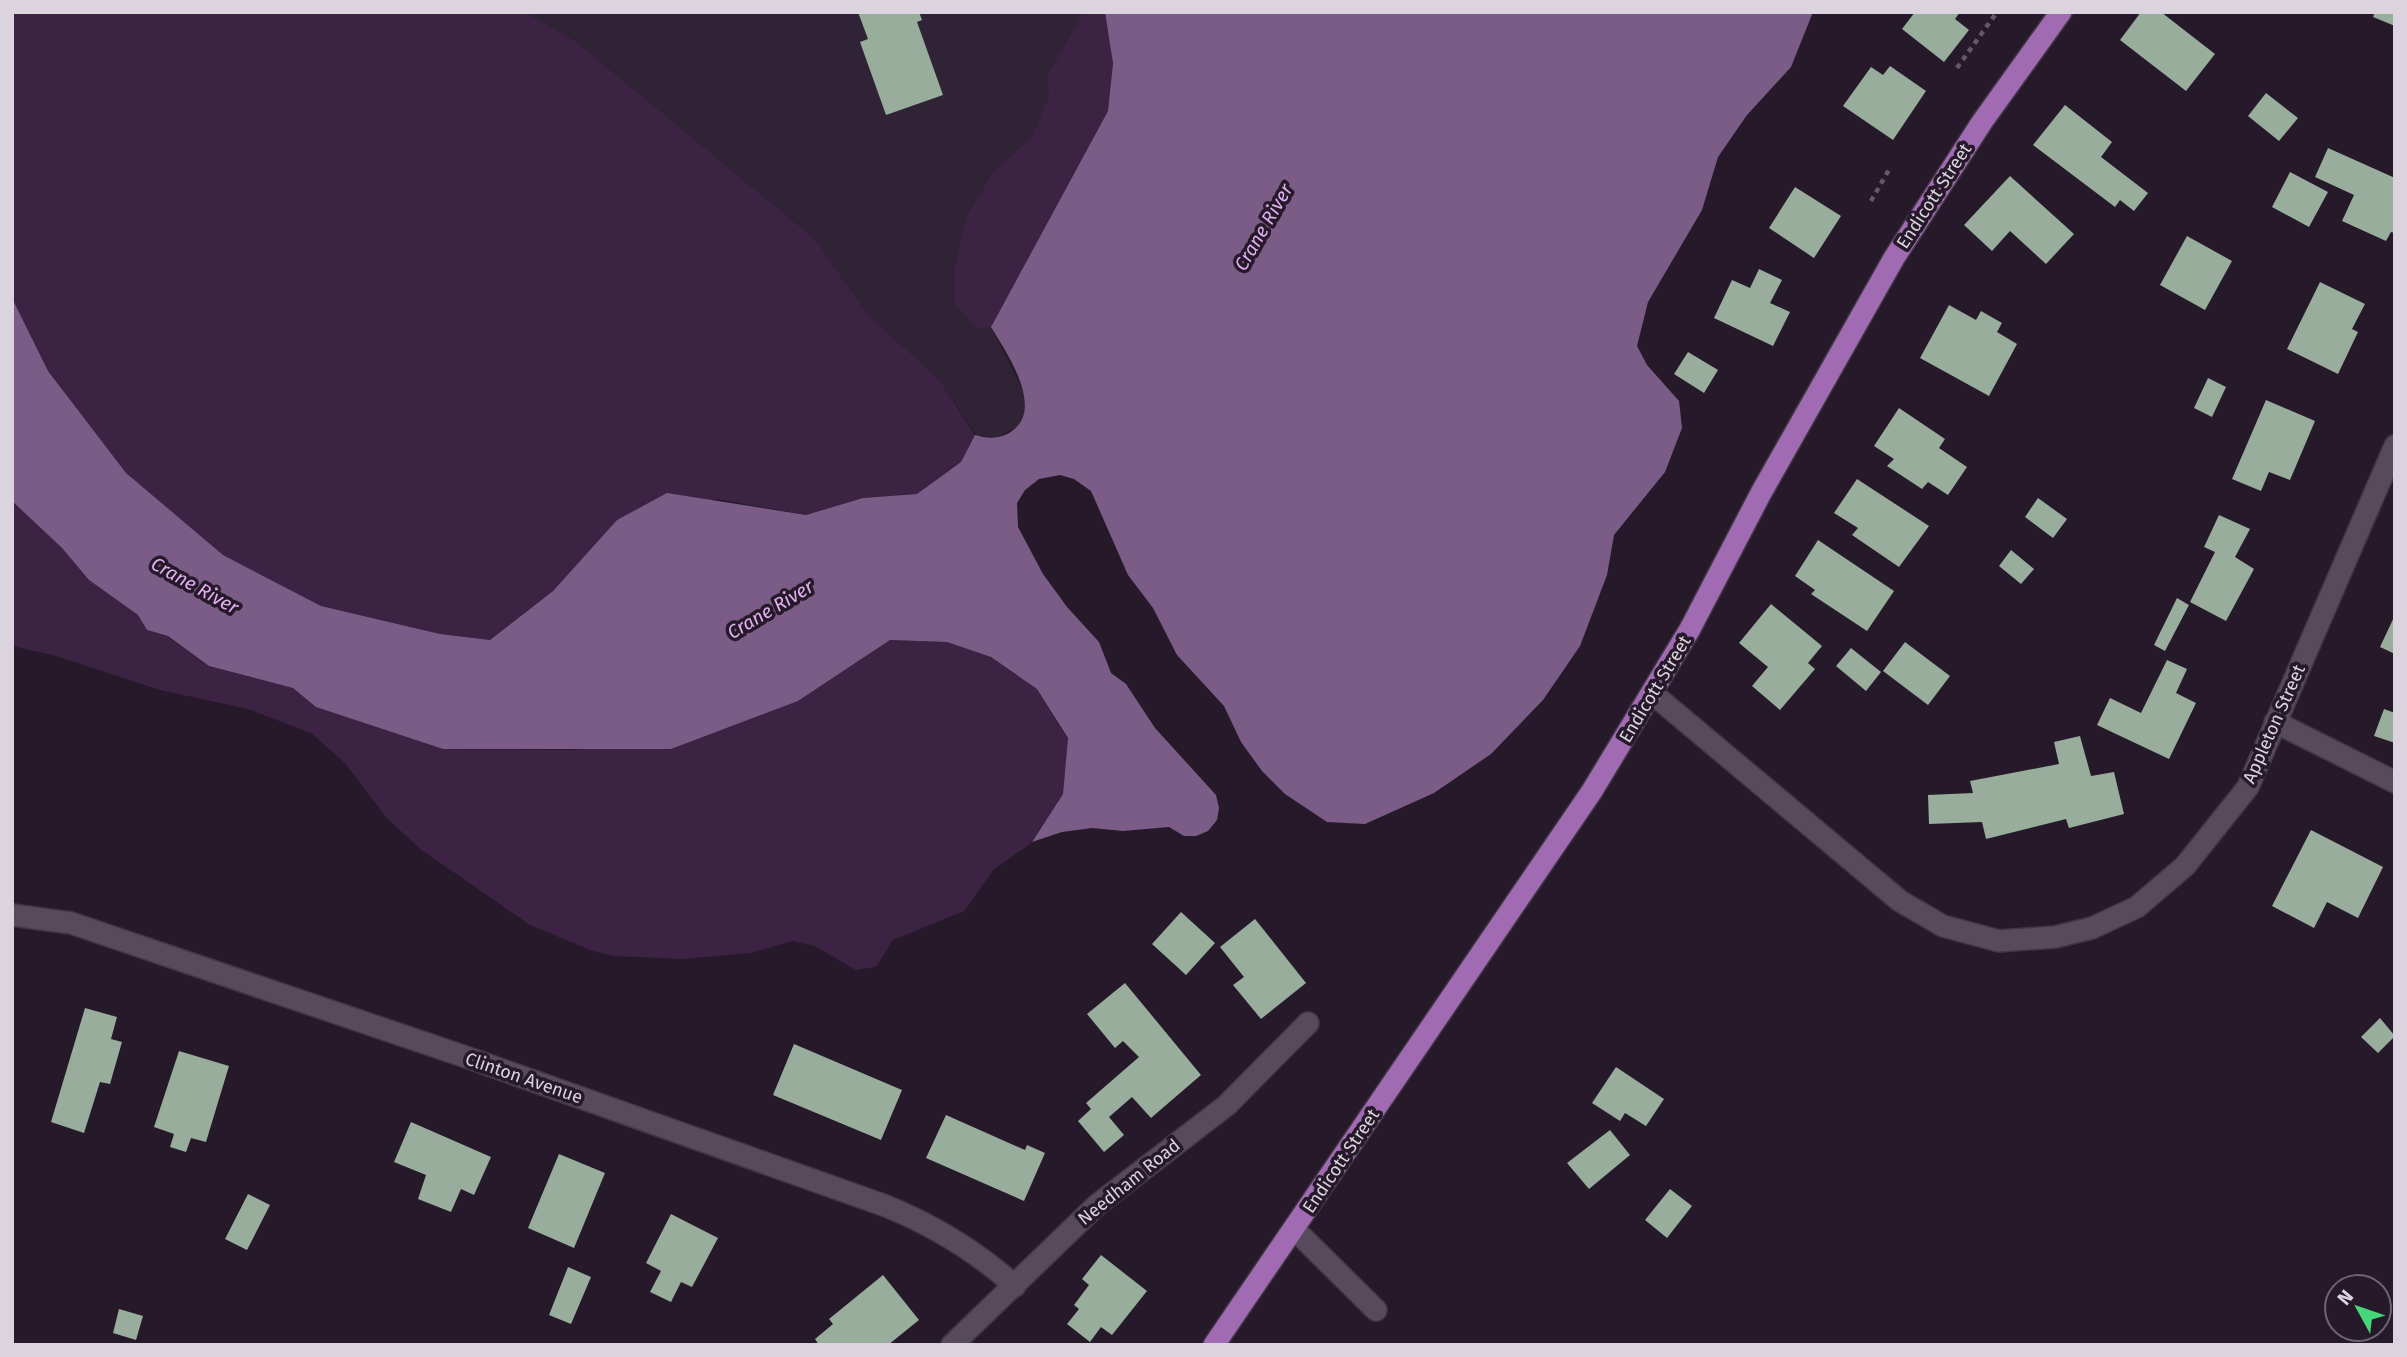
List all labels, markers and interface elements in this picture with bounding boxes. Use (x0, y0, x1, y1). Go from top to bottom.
street label: Endicott Street (1892, 139, 1976, 253)
water label: Crane River (1229, 179, 1298, 275)
water label: Crane River (147, 552, 243, 619)
water label: Crane River (723, 574, 818, 644)
street label: Endicott Street (1614, 631, 1696, 747)
street label: Appleton Street (2238, 661, 2310, 787)
street label: Clinton Avenue (462, 1048, 586, 1108)
street label: Endicott Street (1298, 1104, 1384, 1217)
street label: Needham Road (1074, 1134, 1184, 1230)
north arrow (2323, 1273, 2393, 1343)
text: N (2332, 1285, 2358, 1310)

